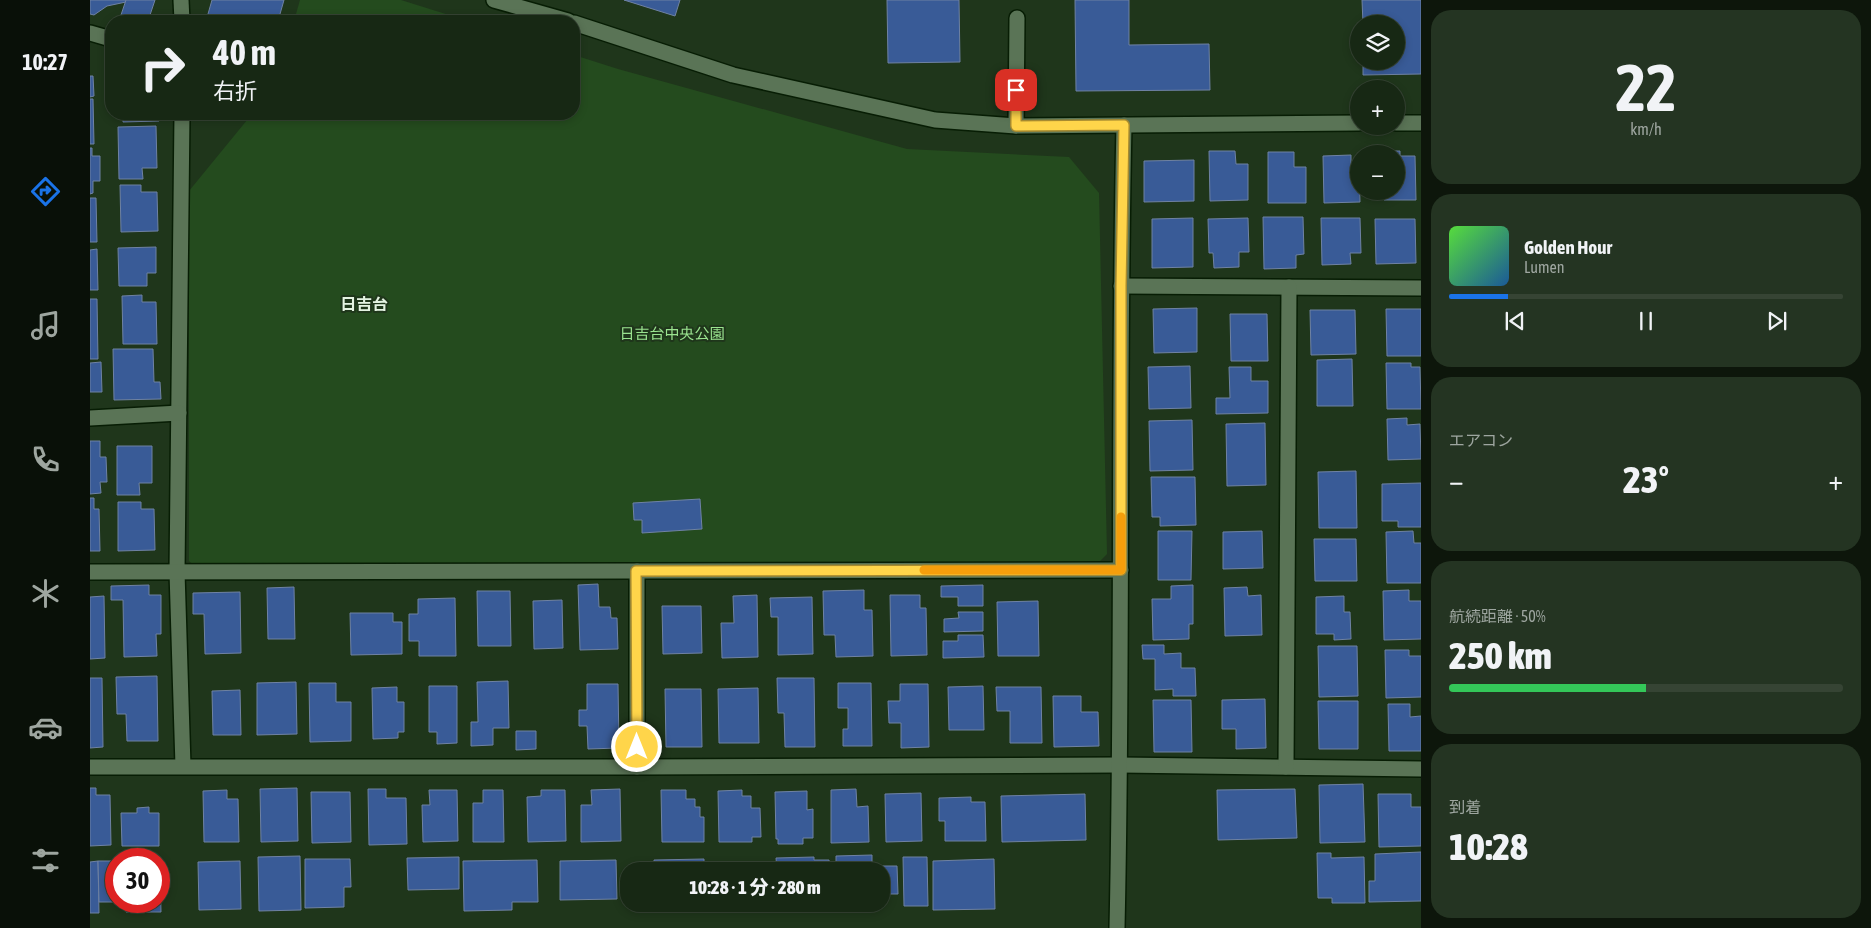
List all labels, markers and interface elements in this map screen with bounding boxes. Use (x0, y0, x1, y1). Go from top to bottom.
map controls (1350, 15, 1405, 200)
button: layers (1350, 15, 1405, 70)
text: 40 m (213, 32, 276, 72)
icon: right (130, 35, 195, 100)
text: 10:27 (22, 49, 68, 75)
text: 22 (1615, 50, 1677, 125)
pin (995, 69, 1037, 111)
icon: arrive (1002, 76, 1030, 104)
text: 右折 (213, 78, 257, 104)
button: + (1350, 80, 1405, 135)
text: km/h (1630, 120, 1662, 138)
button: − (1350, 145, 1405, 200)
icon: directions (28, 174, 63, 209)
text: Golden Hour (1524, 236, 1612, 258)
text: Lumen (1524, 258, 1564, 276)
district label: 日吉台 (340, 295, 388, 313)
icon: previous (1501, 307, 1529, 335)
icon: pause (1632, 307, 1660, 335)
icon: next (1763, 307, 1791, 335)
icon: music (28, 308, 63, 343)
park label: 日吉台中央公園 (619, 325, 725, 342)
text: エアコン (1449, 431, 1513, 449)
icon: phone (28, 442, 63, 477)
text: 23° (1623, 458, 1669, 501)
text: − (1449, 464, 1464, 496)
text: + (1828, 464, 1843, 496)
icon: climate (28, 576, 63, 611)
text: 航続距離 · 50% (1449, 607, 1546, 625)
text: 250 km (1449, 634, 1552, 677)
icon: car (28, 710, 63, 745)
position arrow (610, 720, 662, 772)
text: 到着 (1449, 798, 1481, 816)
text: 10:28 (1449, 825, 1528, 868)
icon: filters (28, 843, 63, 878)
speed limit sign: 30 (105, 848, 170, 913)
text: 10:28 · 1 分 · 280 m (689, 876, 821, 898)

